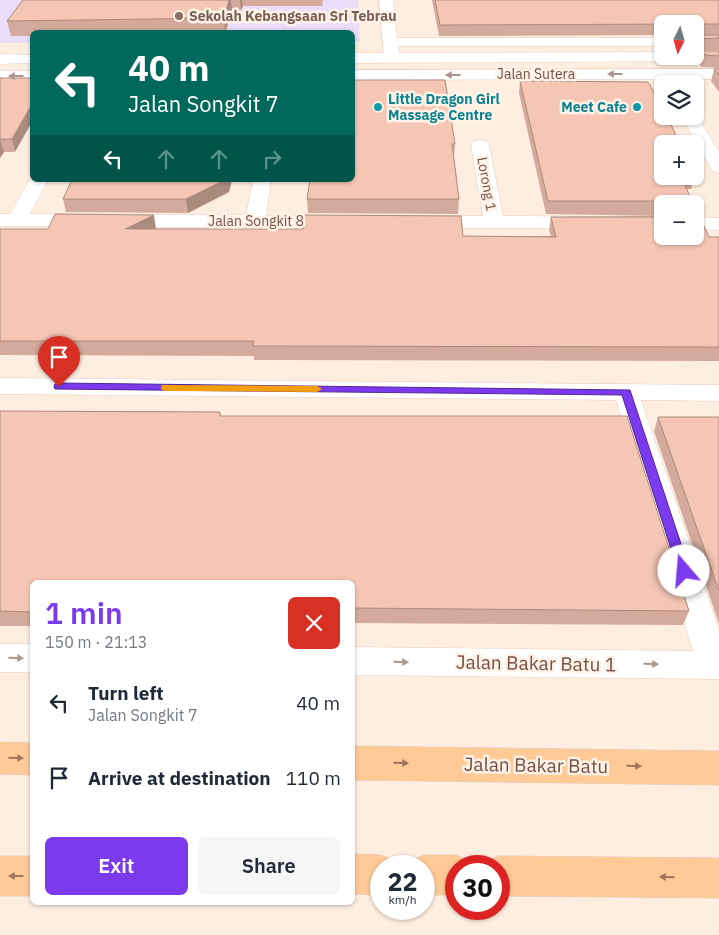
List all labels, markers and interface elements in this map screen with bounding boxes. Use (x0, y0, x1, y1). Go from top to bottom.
place label: Sekolah Kebangsaan Sri Tebrau (189, 7, 397, 25)
marker: Sekolah Kebangsaan Sri Tebrau (173, 10, 185, 22)
north arrow (654, 15, 704, 65)
map controls (654, 15, 704, 245)
text: 40 m (128, 45, 210, 91)
icon: left (45, 50, 110, 115)
street label: Jalan Sutera (497, 65, 576, 83)
one-way arrow (607, 70, 623, 78)
one-way arrow (445, 71, 461, 79)
one-way arrow (8, 72, 24, 80)
button: layers (654, 75, 704, 125)
text: Jalan Songkit 7 (128, 89, 279, 118)
place label: Little Dragon Girl Massage Centre (388, 90, 500, 124)
place label: Meet Cafe (561, 98, 627, 116)
marker: Little Dragon Girl Massage Centre (372, 101, 384, 113)
marker: Meet Cafe (631, 101, 643, 113)
button: + (654, 135, 704, 185)
icon: left (99, 145, 127, 173)
icon: ahead (152, 145, 180, 173)
icon: ahead (205, 145, 233, 173)
icon: right (258, 145, 286, 173)
street label: Lorong 1 (473, 156, 501, 212)
button: − (654, 195, 704, 245)
street label: Jalan Songkit 8 (208, 212, 304, 230)
pin (38, 336, 80, 387)
icon: arrive (45, 343, 73, 371)
position arrow (657, 544, 709, 596)
text: 1 min (45, 593, 123, 632)
button: close (288, 597, 340, 649)
text: 150 m · 21:13 (45, 632, 147, 652)
street label: Jalan Bakar Batu 1 (456, 650, 616, 676)
one-way arrow (9, 654, 25, 662)
one-way arrow (393, 658, 409, 666)
one-way arrow (643, 660, 659, 668)
text: Turn left (88, 681, 164, 705)
icon: left (45, 689, 73, 717)
text: 40 m (296, 691, 340, 715)
text: Jalan Songkit 7 (88, 705, 198, 725)
street label: Jalan Bakar Batu (464, 752, 608, 778)
one-way arrow (9, 755, 25, 763)
one-way arrow (393, 760, 409, 768)
one-way arrow (626, 763, 642, 771)
icon: arrive (45, 764, 73, 792)
text: Arrive at destination (88, 766, 271, 790)
text: 110 m (286, 766, 341, 790)
button: Exit (45, 837, 188, 895)
button: Share (198, 837, 340, 895)
speed limit sign: 30 (445, 855, 510, 920)
text: 22 (387, 865, 418, 898)
one-way arrow (8, 872, 24, 880)
one-way arrow (659, 873, 675, 881)
text: km/h (388, 892, 417, 907)

